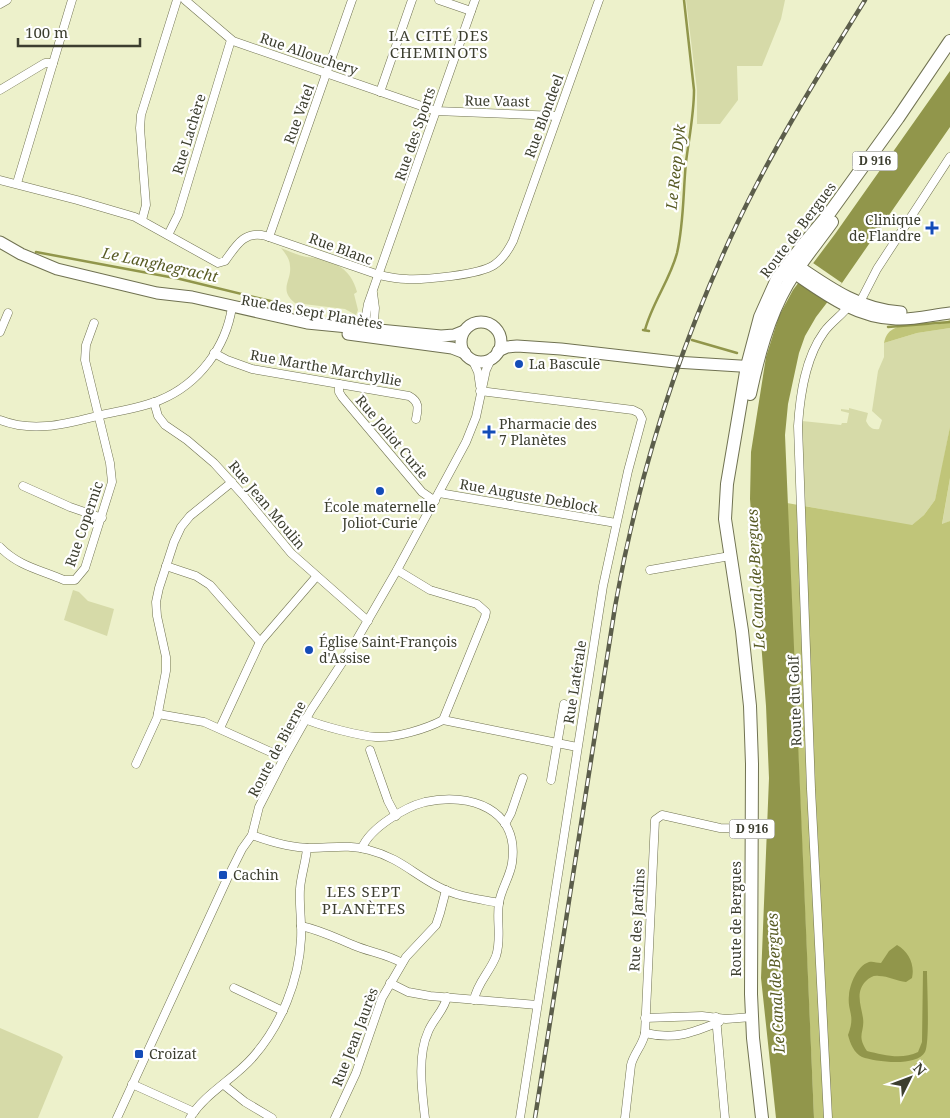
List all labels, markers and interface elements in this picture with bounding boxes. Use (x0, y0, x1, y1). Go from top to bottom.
scale bar (18, 15, 140, 47)
text: 100 m (25, 22, 68, 42)
district label: LA CITÉ DES CHEMINOTS (389, 25, 489, 62)
street label: Rue Allouchery (258, 28, 361, 79)
street label: Rue Blondeel (520, 71, 568, 160)
street label: Rue Vatel (279, 81, 318, 146)
street label: Rue des Sports (390, 85, 439, 183)
street label: Rue Vaast (464, 90, 530, 111)
street label: Rue Lachère (167, 91, 210, 176)
water label: Le Reep Dyk (660, 123, 689, 211)
road number: D 916 (852, 152, 898, 170)
street label: Route de Bergues (755, 178, 840, 282)
place label: Clinique de Flandre (849, 210, 921, 245)
marker: Clinique de Flandre (925, 221, 939, 235)
street label: Rue Blanc (307, 228, 376, 269)
water label: Le Langhegracht (99, 242, 220, 286)
street label: Rue des Sept Planètes (240, 290, 384, 333)
street label: Rue Marthe Marchyllie (249, 345, 403, 390)
place label: La Bascule (529, 354, 600, 373)
marker: La Bascule (513, 358, 525, 370)
street label: Rue Joliot Curie (352, 391, 433, 483)
place label: Pharmacie des 7 Planètes (499, 414, 597, 449)
marker: Pharmacie des 7 Planètes (483, 426, 495, 438)
street label: Rue Jean Moulin (225, 456, 310, 553)
street label: Rue Auguste Deblock (458, 474, 601, 517)
street label: Rue Copernic (60, 479, 107, 569)
marker: École maternelle Joliot-Curie (374, 485, 386, 497)
place label: École maternelle Joliot-Curie (324, 497, 436, 532)
water label: Le Canal de Bergues (741, 508, 769, 651)
place label: Église Saint-François d'Assise (319, 632, 457, 667)
street label: Rue Latérale (559, 639, 590, 725)
marker: Église Saint-François d'Assise (303, 644, 315, 656)
street label: Route du Golf (783, 653, 806, 747)
street label: Route de Bierne (243, 697, 310, 800)
road number: D 916 (730, 820, 774, 839)
street label: Route de Bergues (726, 861, 745, 977)
place label: Cachin (233, 865, 279, 884)
street label: Rue des Jardins (624, 868, 649, 972)
marker: Cachin (217, 869, 229, 881)
district label: LES SEPT PLANÈTES (322, 881, 406, 918)
water label: Le Canal de Bergues (761, 912, 789, 1055)
street label: Rue Jean Jaurès (327, 985, 382, 1089)
place label: Croizat (149, 1044, 197, 1063)
marker: Croizat (133, 1048, 145, 1060)
north arrow (885, 1053, 935, 1103)
text: N (909, 1059, 931, 1079)

